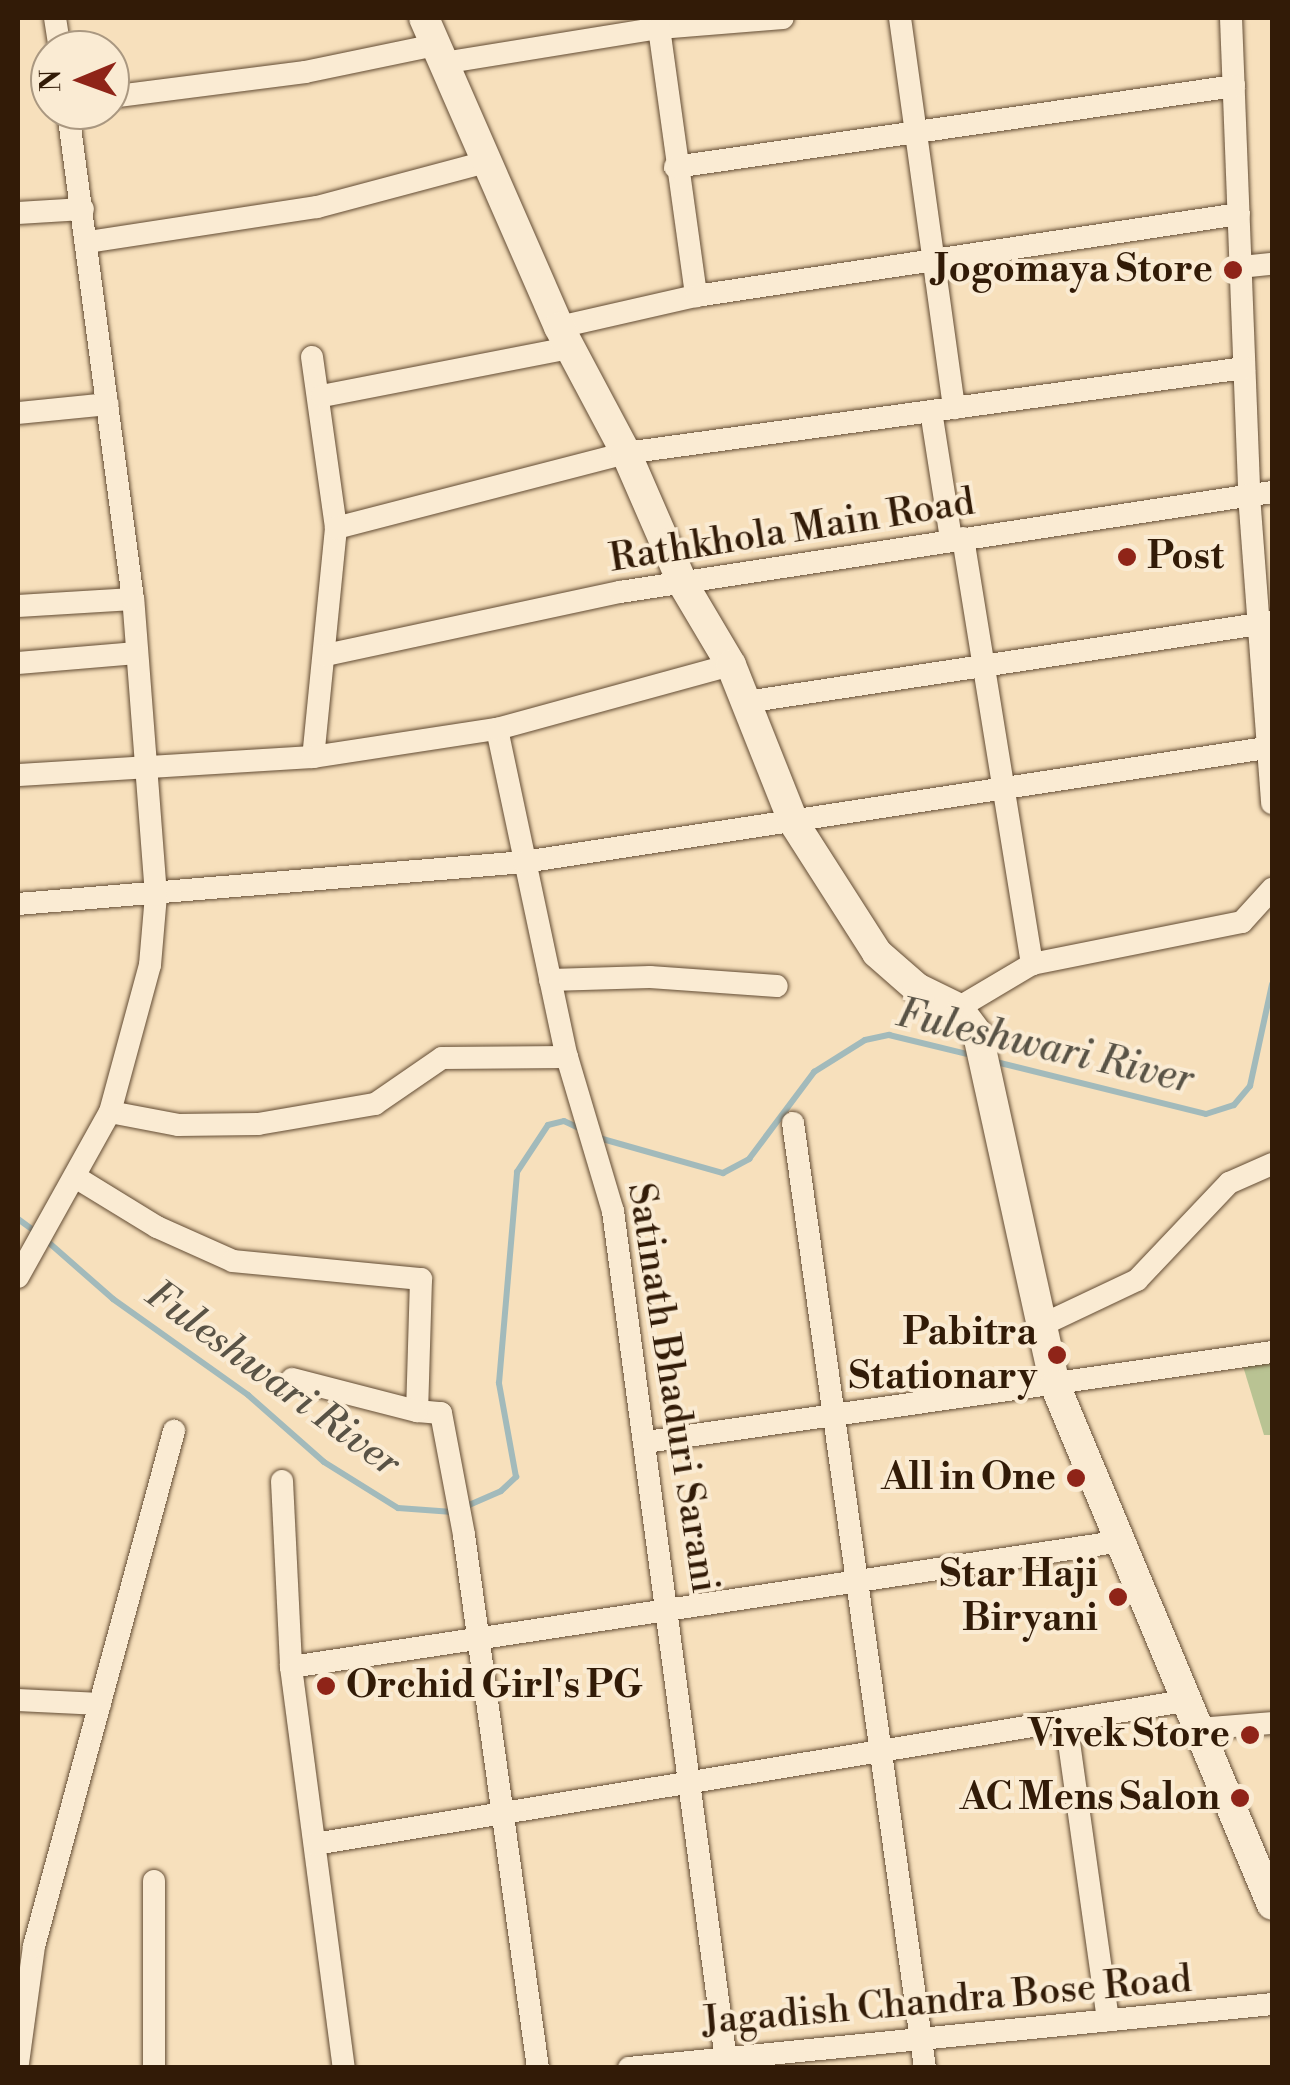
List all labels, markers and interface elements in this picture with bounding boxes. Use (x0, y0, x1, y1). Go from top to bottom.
north arrow (30, 30, 130, 130)
text: N (34, 69, 69, 92)
place label: Jogomaya Store (934, 247, 1213, 293)
marker: Jogomaya Store (1222, 259, 1244, 281)
street label: Rathkhola Main Road (606, 480, 978, 582)
place label: Post (1147, 534, 1224, 580)
marker: Post (1116, 546, 1138, 568)
water label: Fuleshwari River (892, 990, 1198, 1104)
street label: Satinath Bhaduri Sarani (617, 1180, 727, 1596)
water label: Fuleshwari River (136, 1270, 410, 1488)
place label: Pabitra Stationary (849, 1310, 1037, 1400)
marker: Pabitra Stationary (1046, 1344, 1068, 1366)
place label: All in One (881, 1455, 1056, 1501)
marker: All in One (1065, 1467, 1087, 1489)
place label: Star Haji Biryani (939, 1552, 1098, 1642)
marker: Star Haji Biryani (1107, 1586, 1129, 1608)
place label: Orchid Girl's PG (346, 1663, 643, 1709)
marker: Orchid Girl's PG (315, 1675, 337, 1697)
place label: Vivek Store (1028, 1712, 1230, 1758)
marker: Vivek Store (1239, 1724, 1261, 1746)
place label: AC Mens Salon (960, 1775, 1220, 1821)
marker: AC Mens Salon (1229, 1787, 1251, 1809)
street label: Jagadish Chandra Bose Road (701, 1957, 1193, 2045)

